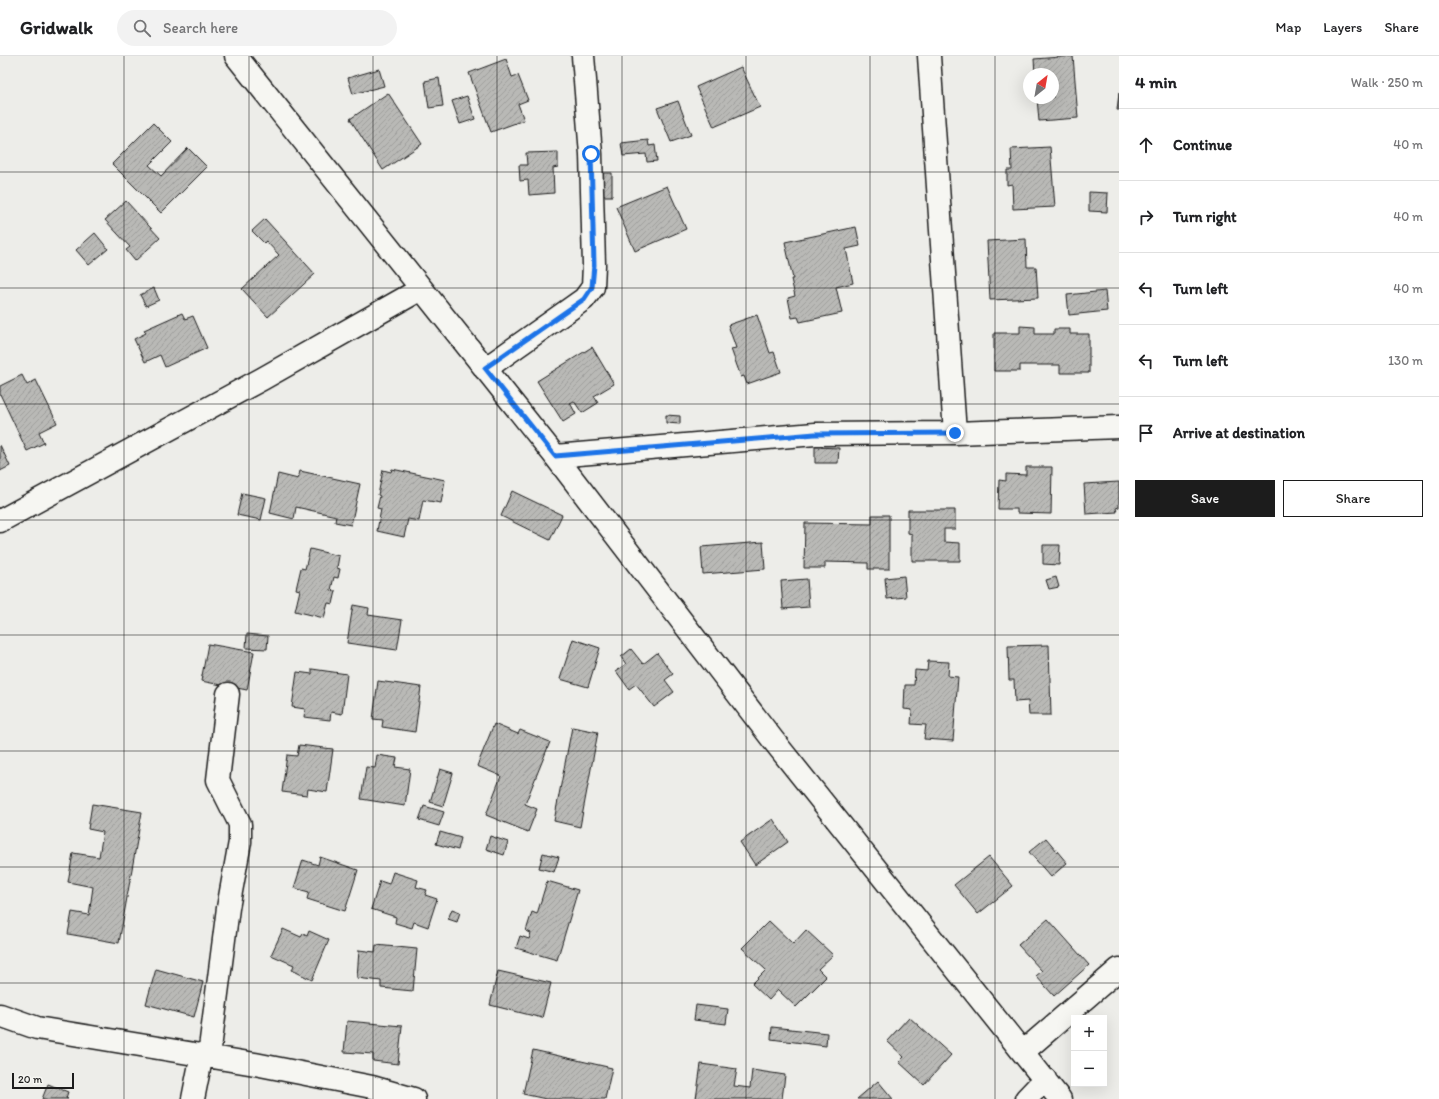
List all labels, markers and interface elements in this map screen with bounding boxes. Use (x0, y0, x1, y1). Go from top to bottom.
search box (117, 10, 397, 46)
text: Gridwalk (20, 16, 93, 39)
icon: search (131, 17, 153, 39)
text: Search here (163, 19, 238, 37)
text: Map (1276, 19, 1301, 36)
text: Layers (1323, 19, 1362, 36)
text: Share (1384, 19, 1419, 36)
north arrow (1023, 68, 1059, 104)
text: 4 min (1135, 72, 1177, 92)
text: Walk · 250 m (1351, 75, 1423, 90)
icon: ahead (1135, 134, 1157, 156)
text: Continue (1173, 136, 1232, 154)
text: 40 m (1393, 137, 1423, 152)
route start (582, 145, 600, 163)
icon: right (1135, 206, 1157, 228)
text: Turn right (1173, 208, 1237, 226)
text: 40 m (1393, 209, 1423, 224)
icon: left (1135, 278, 1157, 300)
text: Turn left (1173, 280, 1228, 298)
text: 40 m (1393, 281, 1423, 296)
icon: left (1135, 350, 1157, 372)
text: Turn left (1173, 352, 1228, 370)
text: 130 m (1388, 353, 1423, 368)
icon: arrive (1135, 422, 1157, 444)
route end (946, 424, 964, 442)
text: Arrive at destination (1173, 424, 1305, 442)
button: Save (1135, 480, 1275, 517)
button: Share (1283, 480, 1423, 517)
map controls (1071, 1015, 1107, 1087)
button: + (1071, 1015, 1107, 1051)
button: − (1071, 1051, 1107, 1087)
scale bar (12, 1071, 74, 1090)
text: 20 m (18, 1073, 42, 1086)

